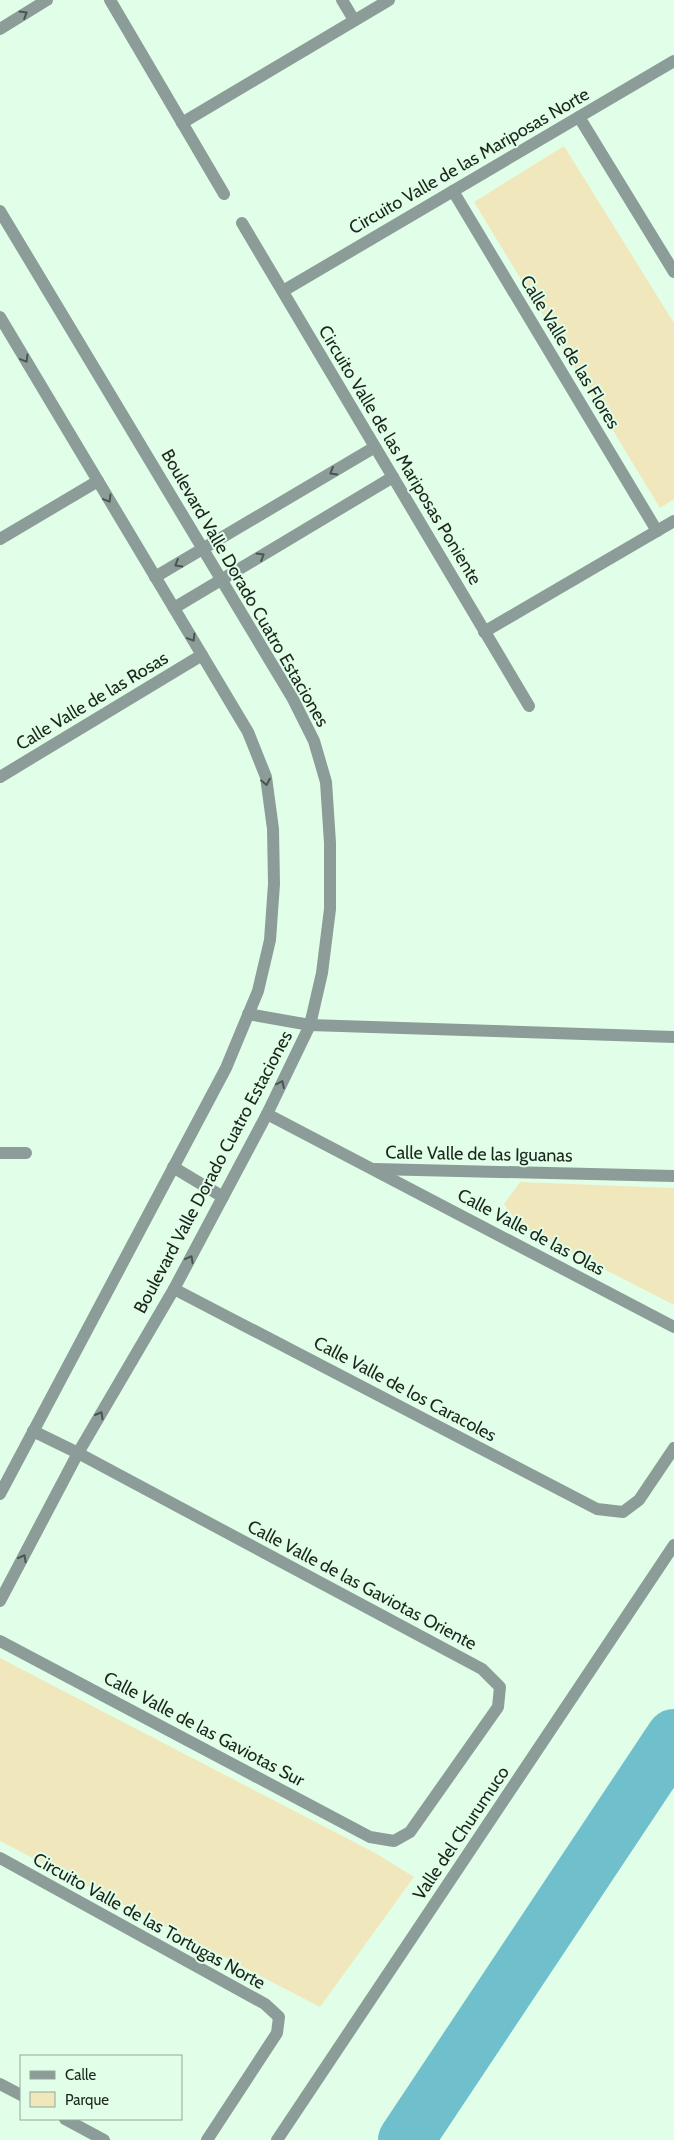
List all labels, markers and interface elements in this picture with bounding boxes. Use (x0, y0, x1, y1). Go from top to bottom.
one-way arrow (18, 11, 27, 21)
street label: Circuito Valle de las Mariposas Norte (345, 83, 593, 239)
street label: Calle Valle de las Flores (515, 271, 625, 433)
street label: Circuito Valle de las Mariposas Poniente (314, 321, 486, 589)
one-way arrow (19, 354, 29, 363)
street label: Boulevard Valle Dorado Cuatro Estaciones (156, 445, 334, 731)
one-way arrow (330, 466, 339, 476)
one-way arrow (102, 493, 112, 502)
one-way arrow (255, 553, 264, 563)
one-way arrow (175, 557, 184, 567)
one-way arrow (185, 632, 195, 641)
street label: Calle Valle de las Rosas (12, 647, 172, 755)
one-way arrow (261, 777, 271, 786)
street label: Boulevard Valle Dorado Cuatro Estaciones (129, 1027, 297, 1317)
one-way arrow (275, 1080, 286, 1089)
street label: Calle Valle de las Iguanas (385, 1141, 573, 1167)
street label: Calle Valle de las Olas (454, 1184, 608, 1280)
one-way arrow (184, 1256, 194, 1265)
street label: Calle Valle de los Caracoles (310, 1332, 500, 1446)
one-way arrow (94, 1412, 104, 1421)
street label: Calle Valle de las Gaviotas Oriente (244, 1515, 480, 1655)
one-way arrow (17, 1554, 27, 1563)
street label: Calle Valle de las Gaviotas Sur (100, 1667, 308, 1791)
street label: Valle del Churumuco (408, 1762, 514, 1904)
street label: Circuito Valle de las Tortugas Norte (29, 1848, 269, 1994)
legend (20, 2055, 182, 2120)
text: Calle (65, 2066, 96, 2084)
text: Parque (65, 2091, 109, 2109)

